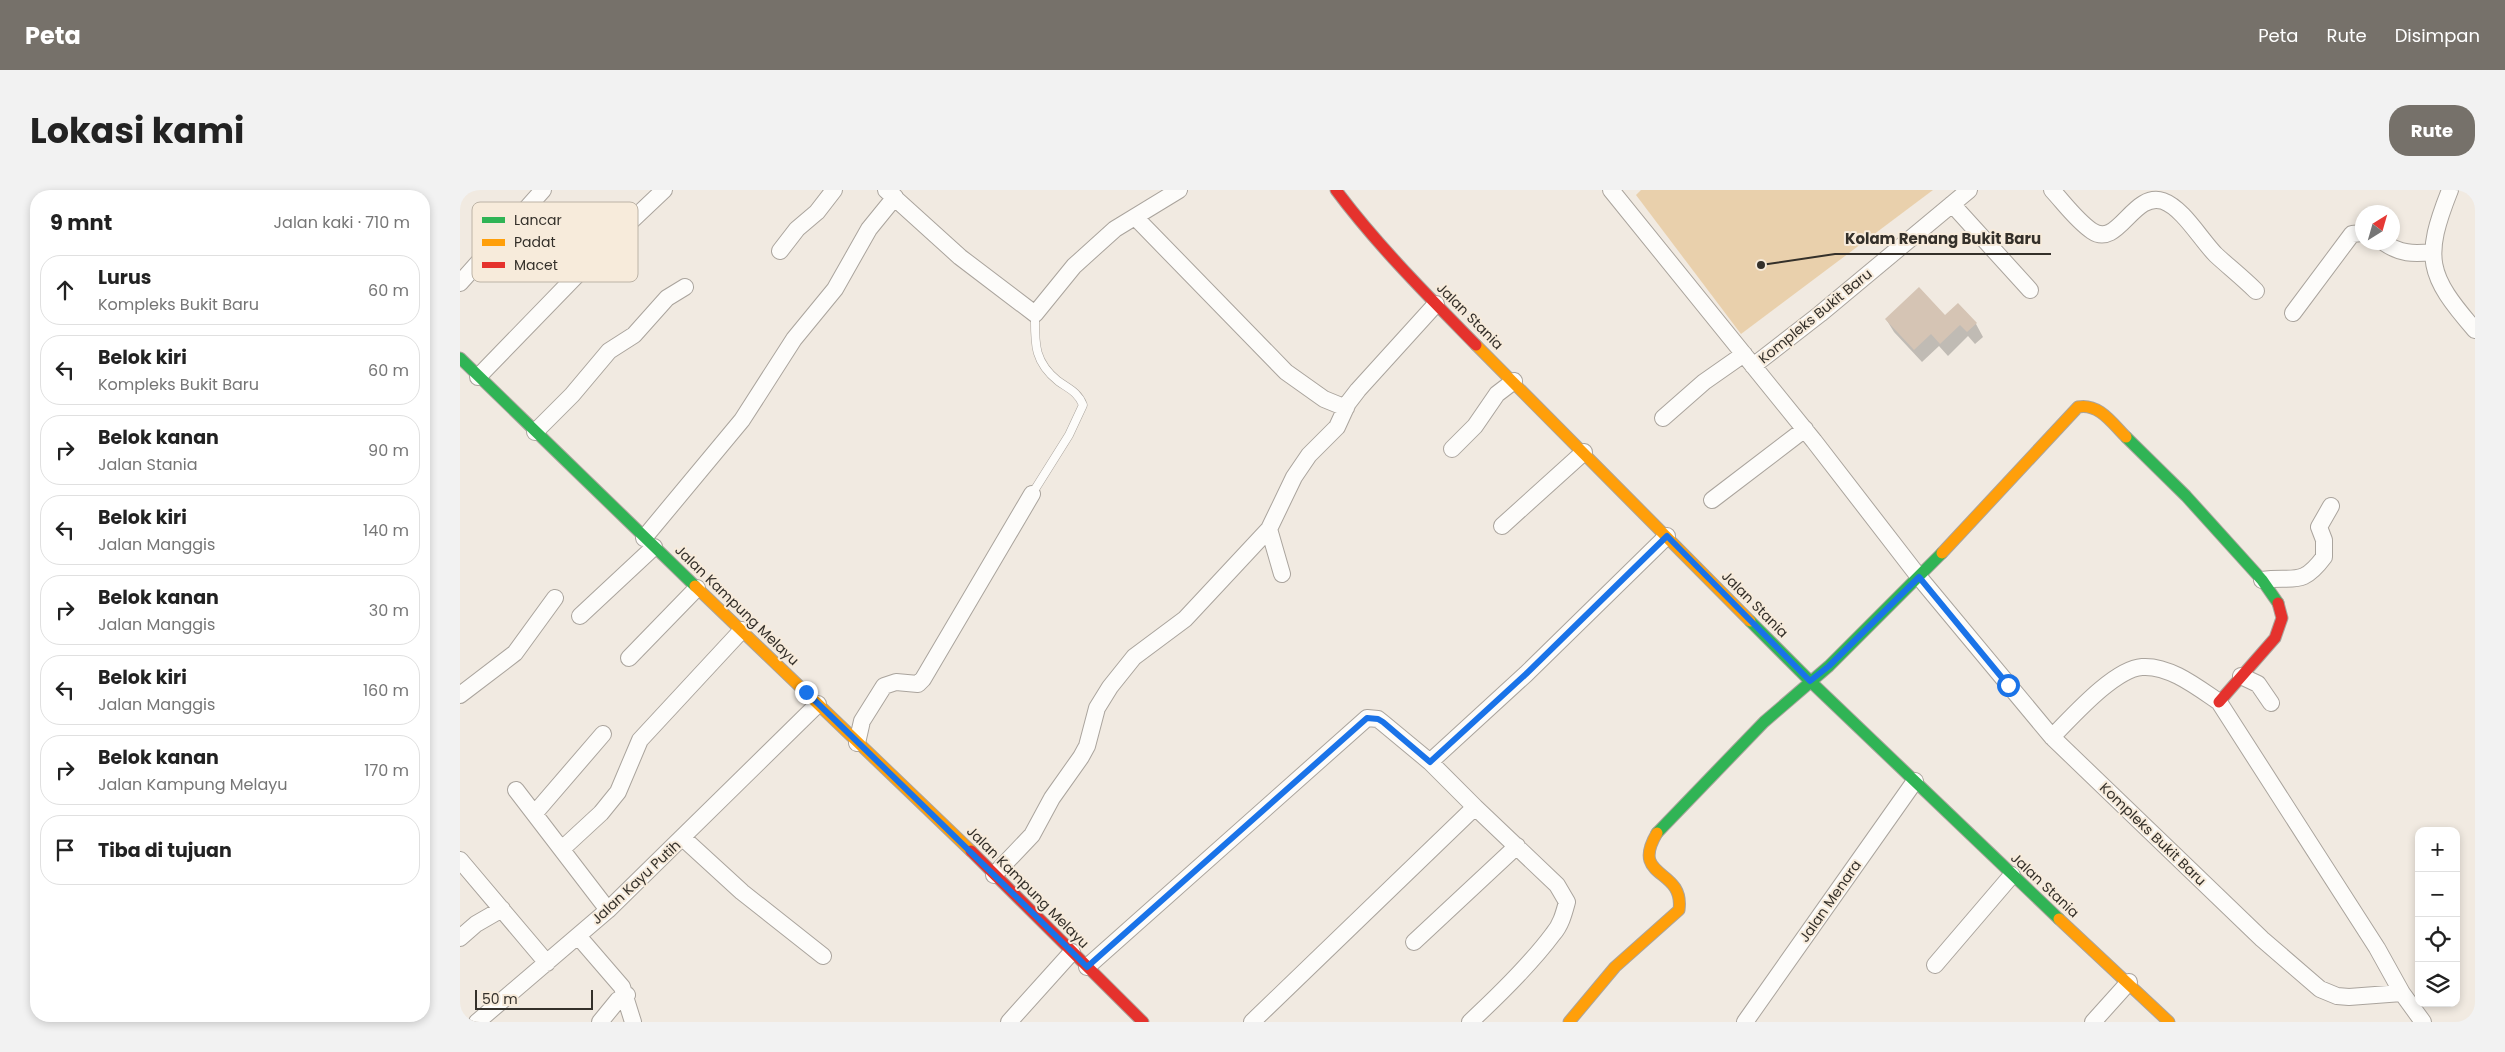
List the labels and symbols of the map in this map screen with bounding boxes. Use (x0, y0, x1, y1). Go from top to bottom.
legend (472, 202, 638, 282)
north arrow (2355, 205, 2400, 250)
text: Lancar (514, 210, 562, 230)
callout: Kolam Renang Bukit Baru (1835, 224, 2051, 254)
text: Kolam Renang Bukit Baru (1845, 228, 2041, 249)
text: Padat (514, 232, 556, 252)
text: Macet (514, 255, 558, 275)
street label: Kompleks Bukit Baru (1754, 264, 1876, 368)
street label: Jalan Stania (1432, 278, 1508, 354)
street label: Jalan Kampung Melayu (670, 540, 804, 670)
street label: Jalan Stania (1717, 566, 1793, 642)
route start (1997, 674, 2020, 697)
route end (795, 681, 818, 704)
street label: Kompleks Bukit Baru (2095, 778, 2211, 890)
street label: Jalan Kampung Melayu (962, 821, 1094, 953)
street label: Jalan Kayu Putih (587, 835, 685, 929)
street label: Jalan Stania (2006, 848, 2084, 922)
street label: Jalan Menara (1794, 856, 1866, 946)
scale bar (475, 987, 592, 1010)

